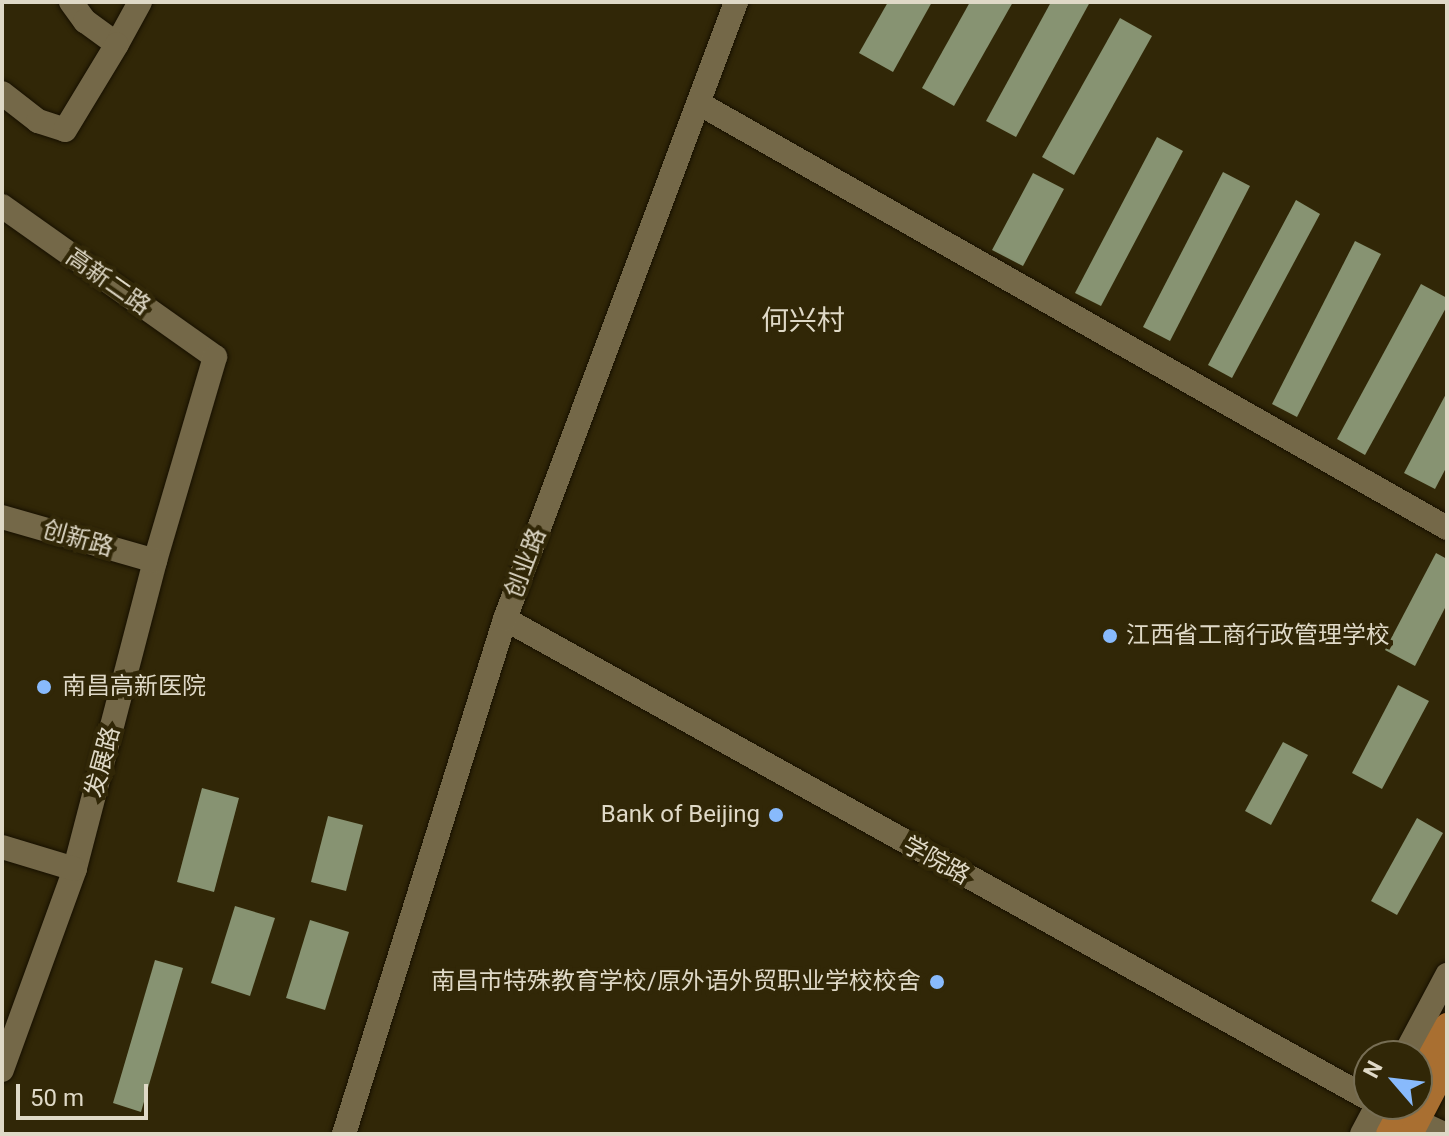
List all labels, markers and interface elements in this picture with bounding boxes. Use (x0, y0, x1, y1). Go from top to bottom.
street label: 高新二路 (60, 243, 156, 321)
district label: 何兴村 (761, 304, 845, 338)
street label: 创新路 (39, 515, 117, 563)
street label: 创业路 (500, 524, 552, 602)
place label: 江西省工商行政管理学校 (1126, 622, 1390, 650)
marker: 江西省工商行政管理学校 (1101, 627, 1119, 645)
place label: 南昌高新医院 (62, 673, 206, 701)
marker: 南昌高新医院 (33, 676, 55, 698)
street label: 发展路 (80, 723, 126, 801)
place label: Bank of Beijing (601, 801, 760, 829)
marker: Bank of Beijing (767, 806, 785, 824)
street label: 学院路 (898, 831, 974, 891)
place label: 南昌市特殊教育学校/原外语外贸职业学校校舍 (431, 968, 921, 996)
marker: 南昌市特殊教育学校/原外语外贸职业学校校舍 (928, 973, 946, 991)
north arrow (1353, 1040, 1433, 1120)
text: N (1358, 1057, 1388, 1082)
scale bar (20, 1068, 152, 1118)
text: 50 m (30, 1084, 84, 1112)

